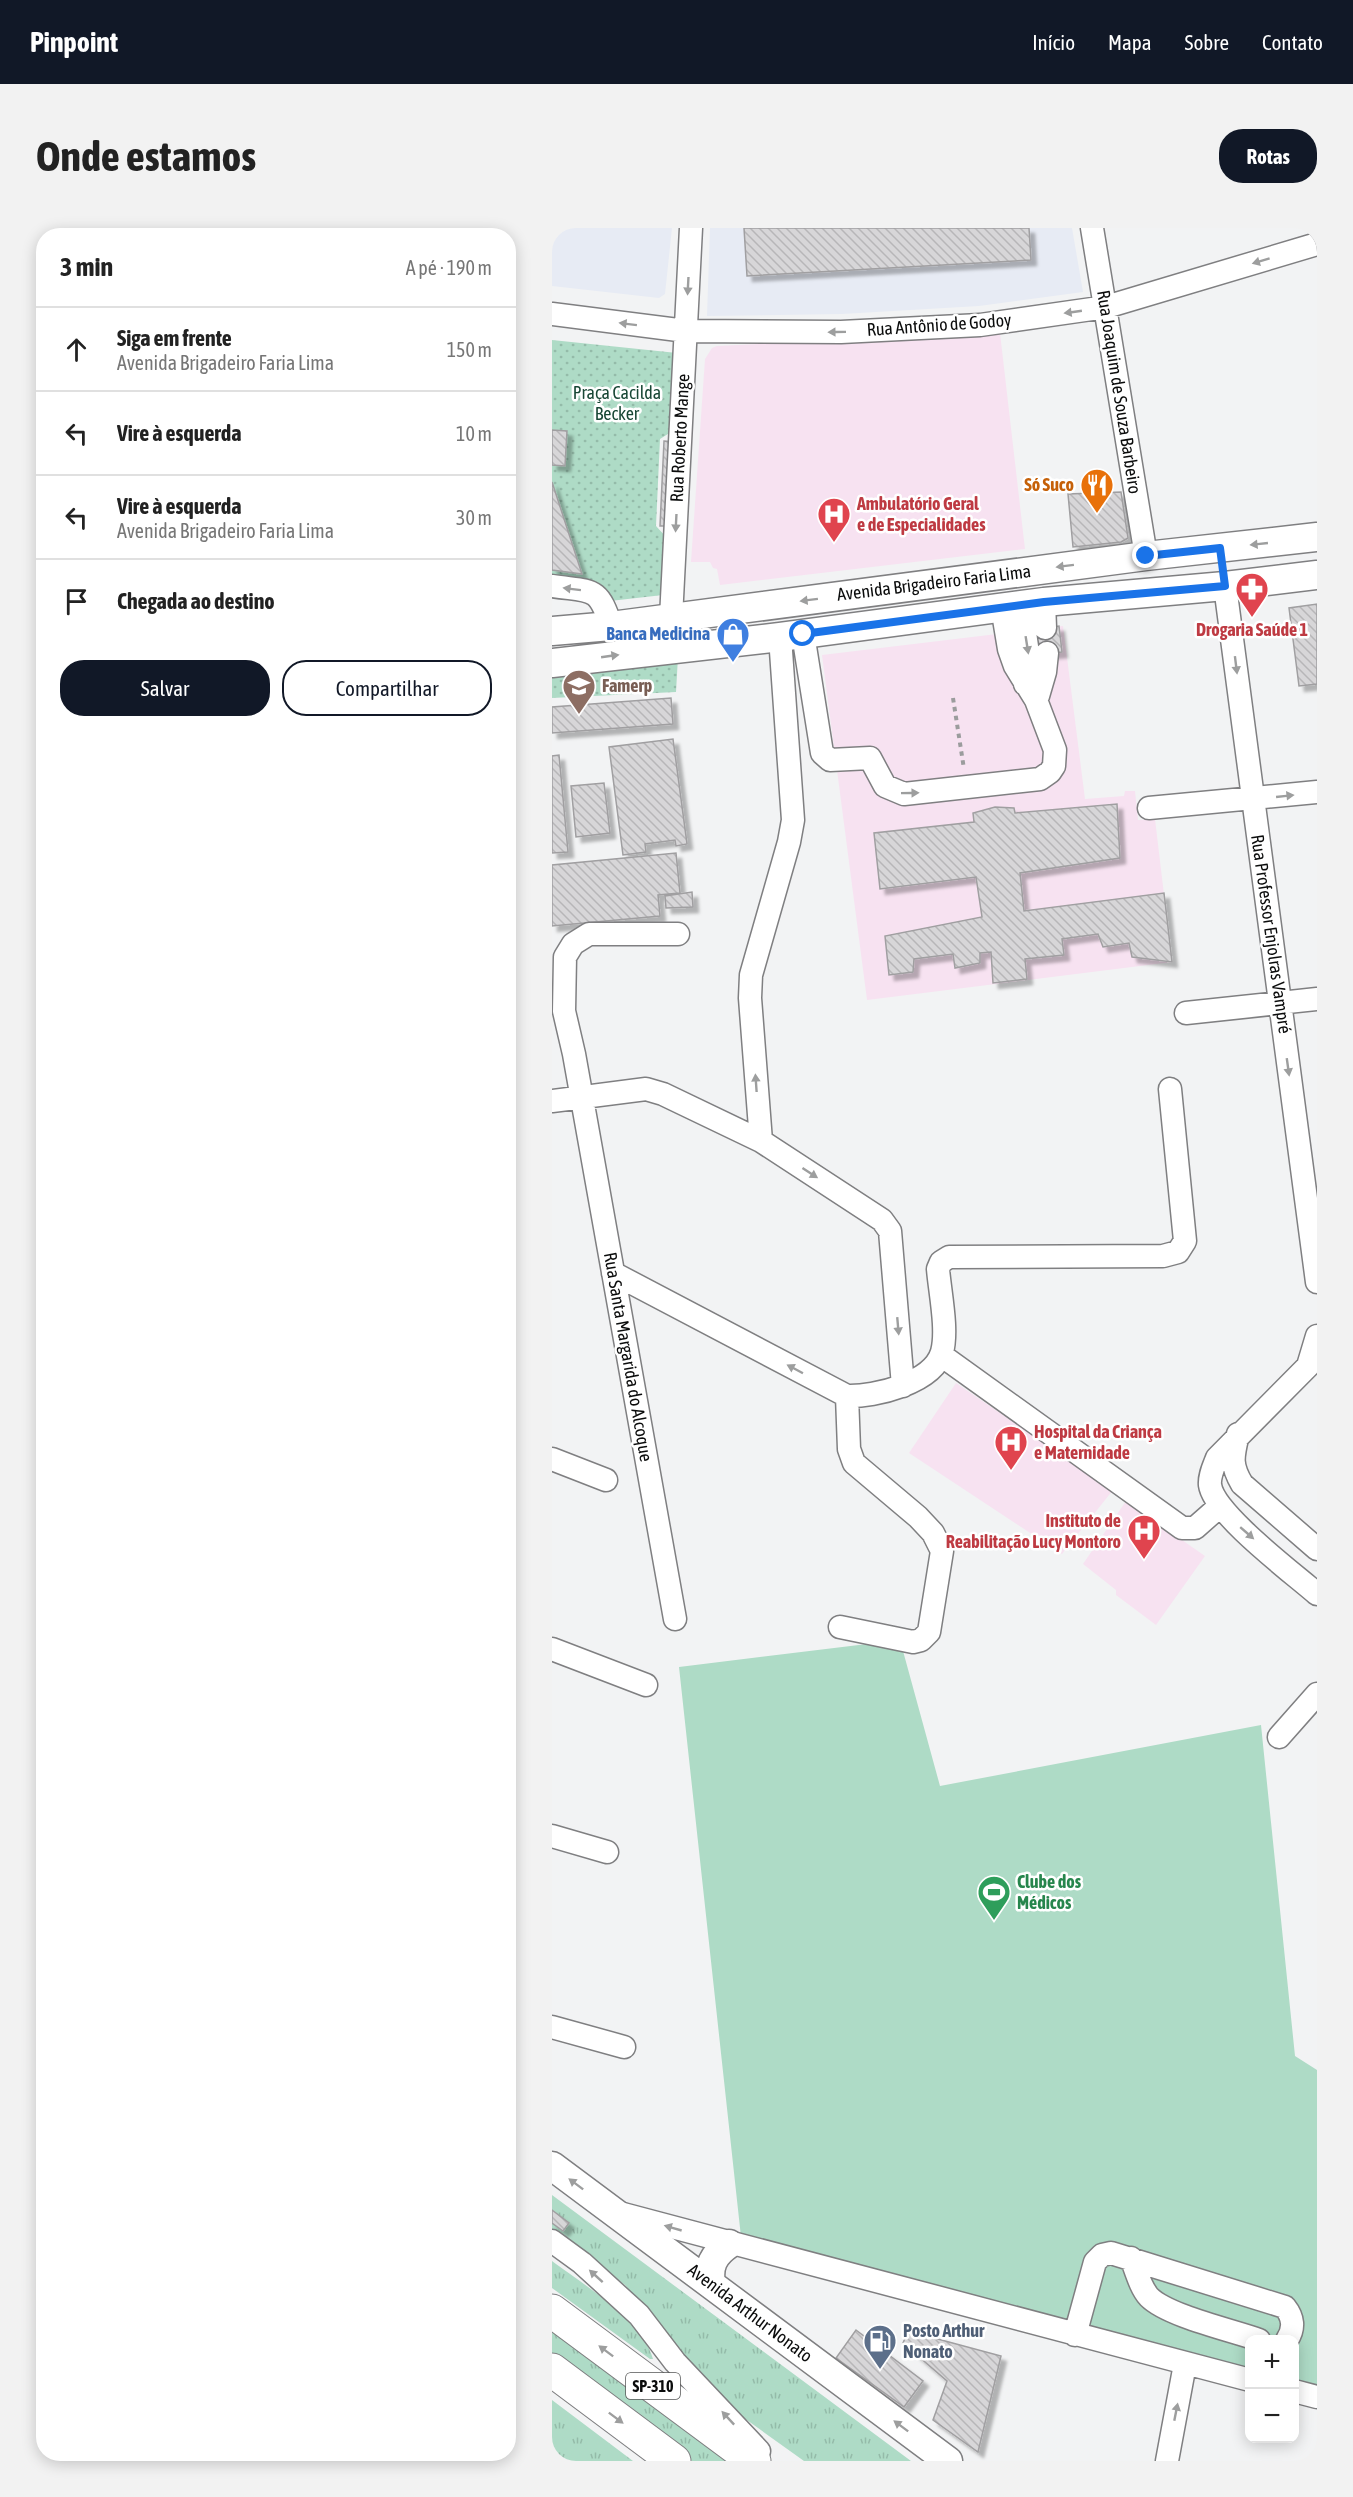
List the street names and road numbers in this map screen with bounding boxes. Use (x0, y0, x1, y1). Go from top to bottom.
street label: Rua Joaquim de Souza Barbeiro (1093, 289, 1146, 495)
street label: Rua Antônio de Godoy (866, 309, 1012, 340)
street label: Rua Roberto Mange (666, 373, 693, 503)
street label: Avenida Brigadeiro Faria Lima (836, 560, 1032, 605)
street label: Rua Professor Enjolras Vampré (1247, 833, 1296, 1035)
street label: Rua Santa Margarida do Alcoque (600, 1251, 657, 1463)
street label: Avenida Arthur Nonato (684, 2259, 817, 2366)
road number: SP-310 (626, 2373, 680, 2399)

